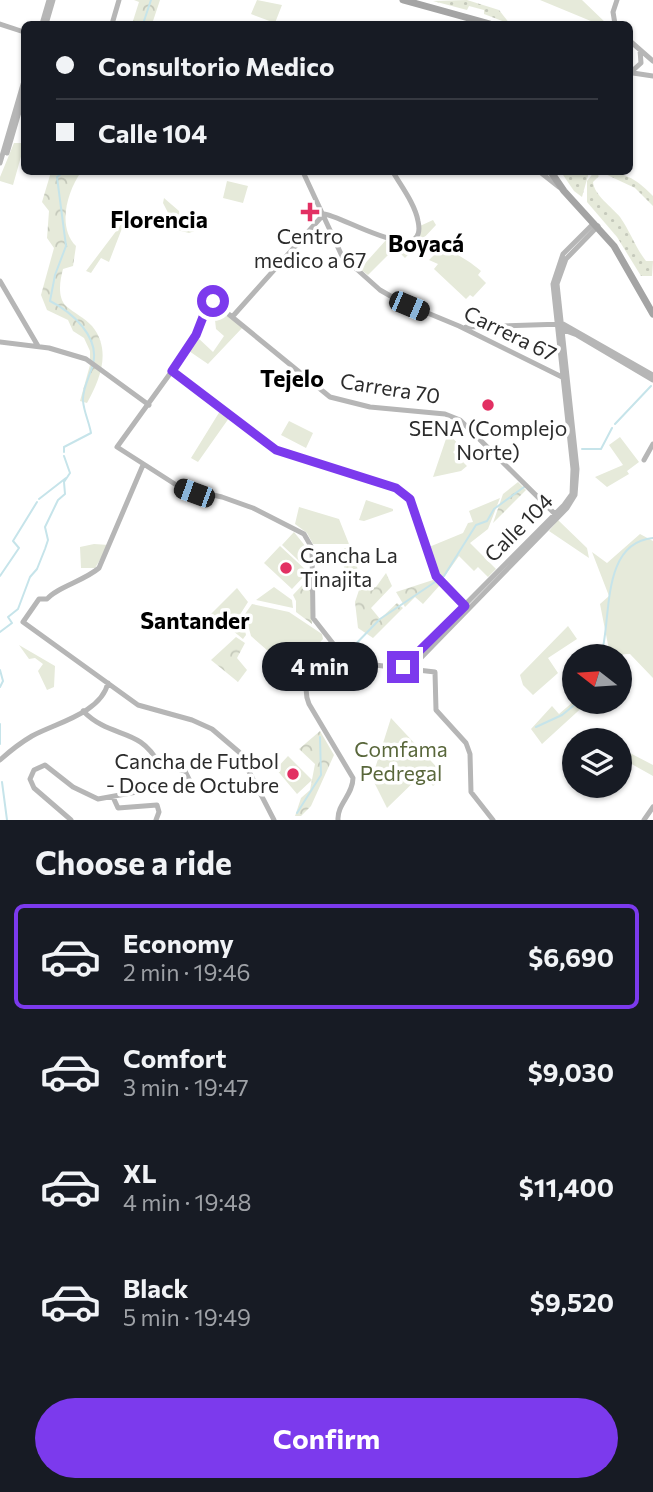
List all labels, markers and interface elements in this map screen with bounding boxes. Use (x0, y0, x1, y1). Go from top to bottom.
text: Consultorio Medico (98, 50, 334, 81)
text: Calle 104 (98, 117, 207, 148)
marker: Centro medico a 67 (300, 202, 320, 222)
district label: Florencia (110, 205, 208, 233)
place label: Centro medico a 67 (254, 223, 366, 272)
district label: Boyacá (388, 229, 464, 257)
route start (197, 285, 229, 317)
car (386, 288, 433, 324)
street label: Carrera 67 (460, 300, 561, 366)
district label: Tejelo (260, 364, 324, 392)
street label: Carrera 70 (339, 367, 442, 408)
marker: SENA (Complejo Norte) (480, 397, 496, 413)
place label: SENA (Complejo Norte) (409, 415, 567, 464)
car (171, 476, 218, 510)
street label: Calle 104 (479, 487, 558, 566)
place label: Cancha La Tinajita (300, 542, 398, 591)
marker: Cancha La Tinajita (278, 560, 294, 576)
district label: Santander (140, 606, 250, 634)
callout: 4 min (263, 642, 378, 692)
north arrow (562, 644, 632, 714)
map controls (562, 644, 632, 798)
route end (387, 651, 419, 683)
text: 4 min (291, 652, 349, 680)
button: layers (562, 728, 632, 798)
park label: Comfama Pedregal (354, 736, 448, 785)
place label: Cancha de Futbol - Doce de Octubre (106, 748, 279, 797)
marker: Cancha de Futbol - Doce de Octubre (285, 766, 301, 782)
text: Choose a ride (35, 842, 232, 882)
icon: car (39, 925, 102, 988)
text: Economy (123, 927, 234, 958)
text: $6,690 (528, 941, 614, 972)
text: 2 min · 19:46 (123, 958, 251, 986)
icon: car (39, 1040, 102, 1103)
text: Comfort (123, 1042, 226, 1073)
text: $9,030 (528, 1056, 614, 1087)
text: 3 min · 19:47 (123, 1073, 249, 1101)
icon: car (39, 1155, 102, 1218)
text: XL (123, 1157, 157, 1188)
text: $11,400 (519, 1171, 614, 1202)
text: 4 min · 19:48 (123, 1188, 252, 1216)
icon: car (39, 1270, 102, 1333)
text: Black (123, 1272, 189, 1303)
text: $9,520 (530, 1286, 614, 1317)
text: 5 min · 19:49 (123, 1303, 251, 1331)
button: Confirm (35, 1398, 618, 1478)

